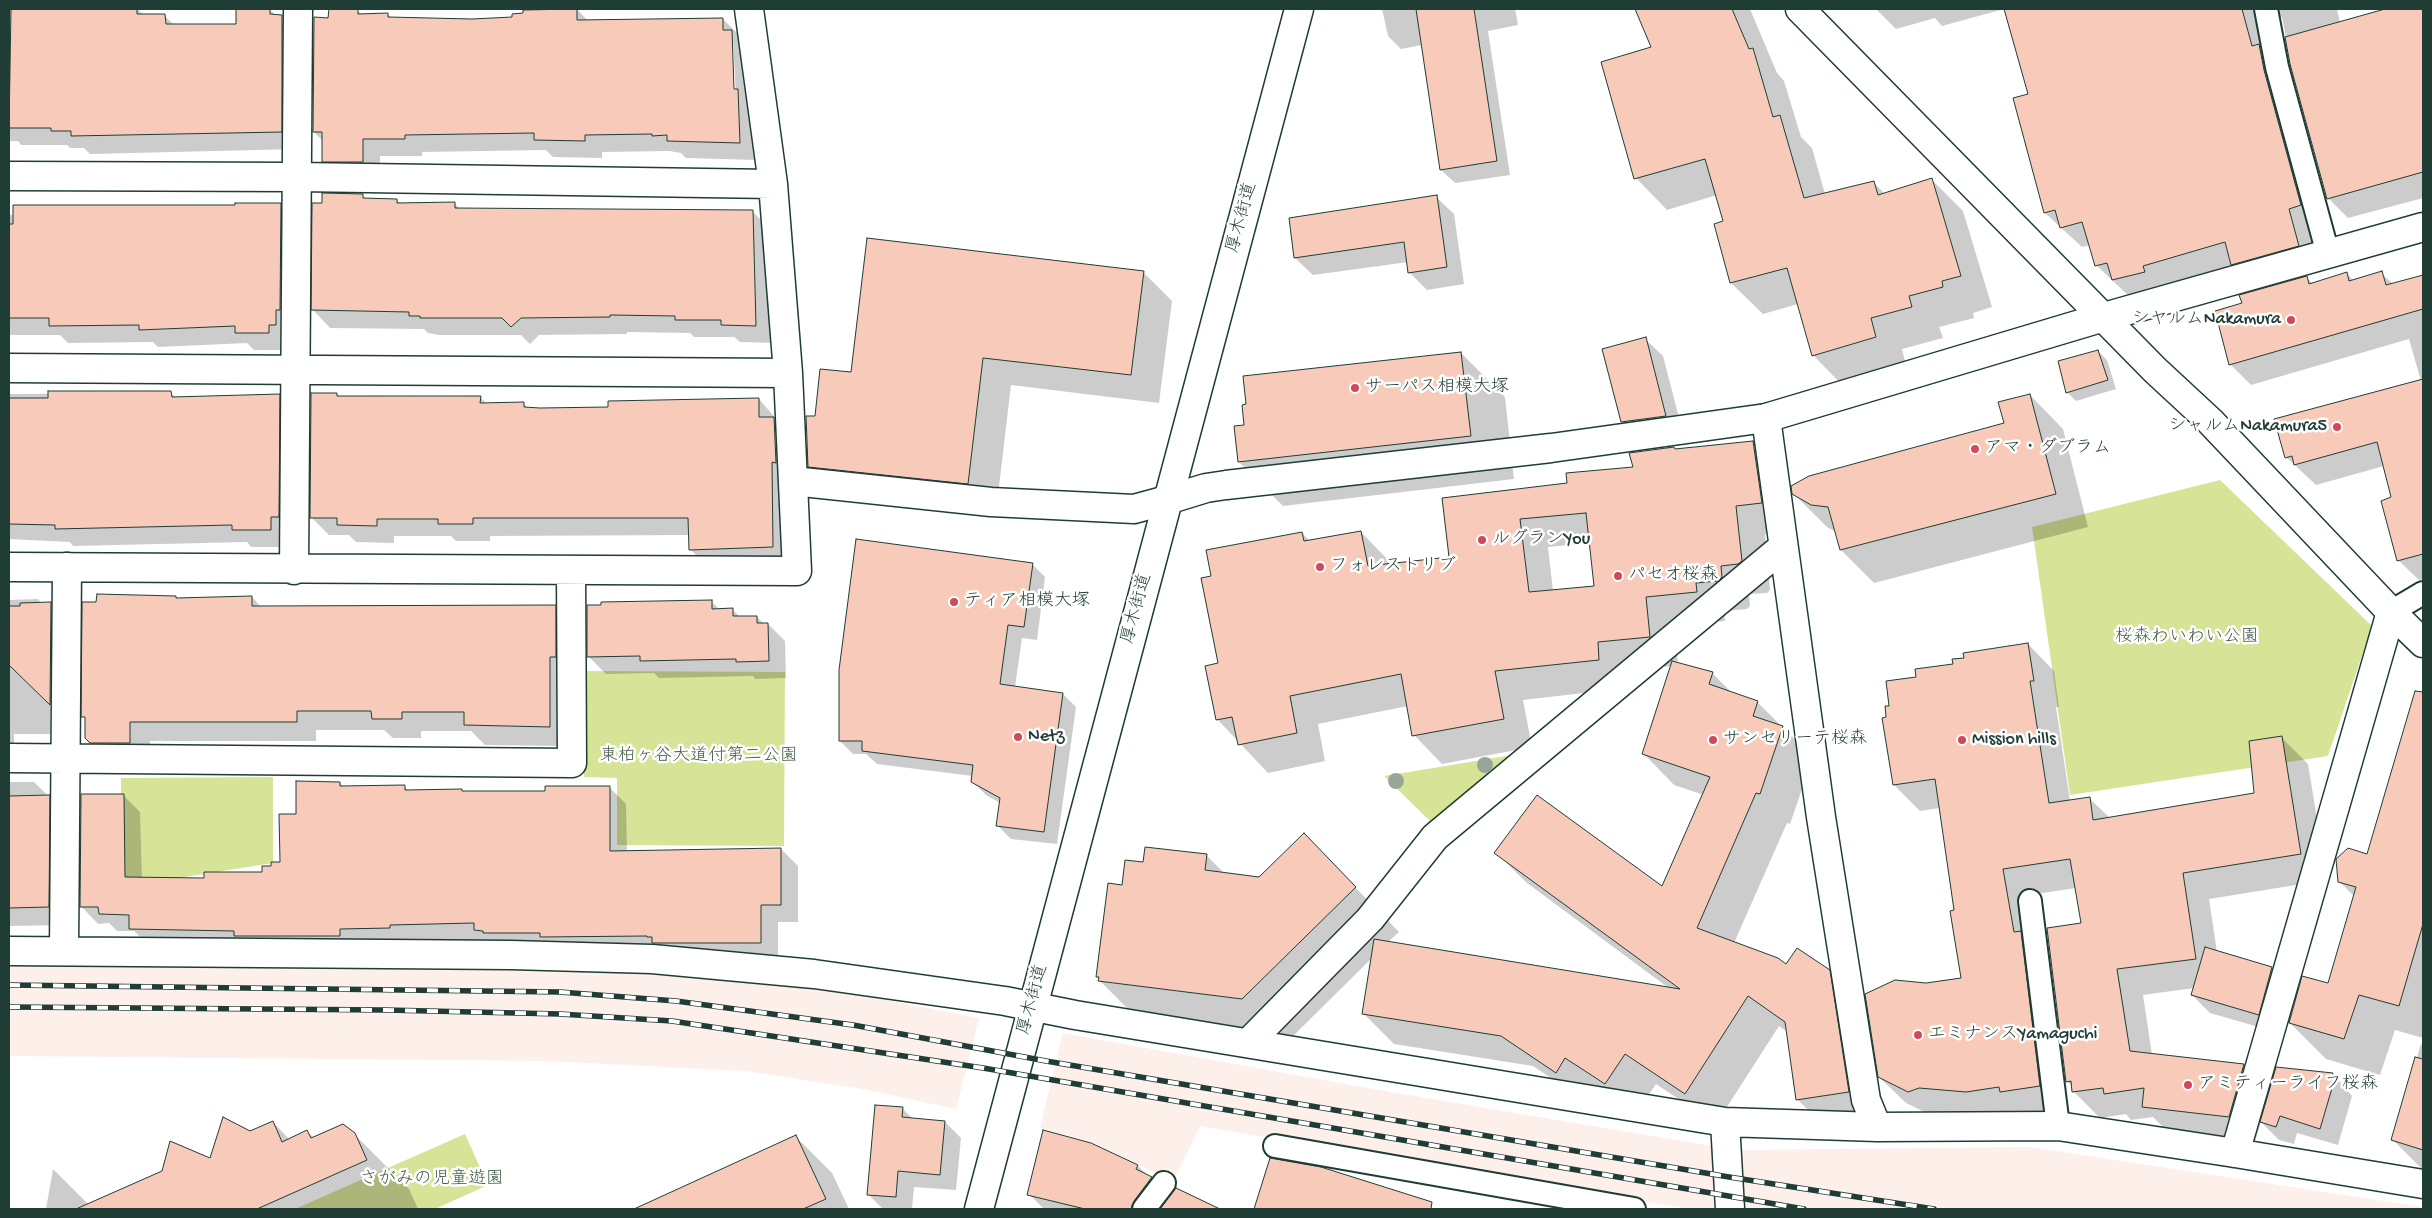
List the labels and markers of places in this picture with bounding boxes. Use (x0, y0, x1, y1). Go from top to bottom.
place label: シヤルムNakamura (2132, 309, 2281, 331)
marker: シヤルムNakamura (2285, 314, 2297, 326)
place label: サーパス相模大塚 (1365, 377, 1509, 399)
marker: サーパス相模大塚 (1349, 382, 1361, 394)
place label: シャルムNakamura5 (2168, 416, 2327, 438)
marker: シャルムNakamura5 (2331, 421, 2343, 433)
place label: アマ・ダブラム (1985, 438, 2111, 460)
marker: アマ・ダブラム (1969, 443, 1981, 455)
place label: ルグランYou (1492, 529, 1590, 551)
marker: ルグランYou (1476, 534, 1488, 546)
place label: フォレストリブ (1330, 556, 1456, 578)
marker: フォレストリブ (1314, 561, 1326, 573)
place label: パセオ桜森 (1628, 565, 1718, 587)
marker: パセオ桜森 (1612, 570, 1624, 582)
place label: ティア相模大塚 (964, 591, 1090, 613)
marker: ティア相模大塚 (948, 596, 960, 608)
place label: Netz (1028, 726, 1064, 748)
place label: サンセリーテ桜森 (1723, 729, 1867, 751)
place label: Mission hills (1972, 729, 2056, 751)
marker: Netz (1012, 731, 1024, 743)
marker: サンセリーテ桜森 (1707, 734, 1719, 746)
marker: Mission hills (1956, 734, 1968, 746)
place label: エミナンスYamaguchi (1928, 1024, 2097, 1046)
marker: エミナンスYamaguchi (1912, 1029, 1924, 1041)
place label: アミティーライフ桜森 (2198, 1074, 2378, 1096)
marker: アミティーライフ桜森 (2182, 1079, 2194, 1091)

